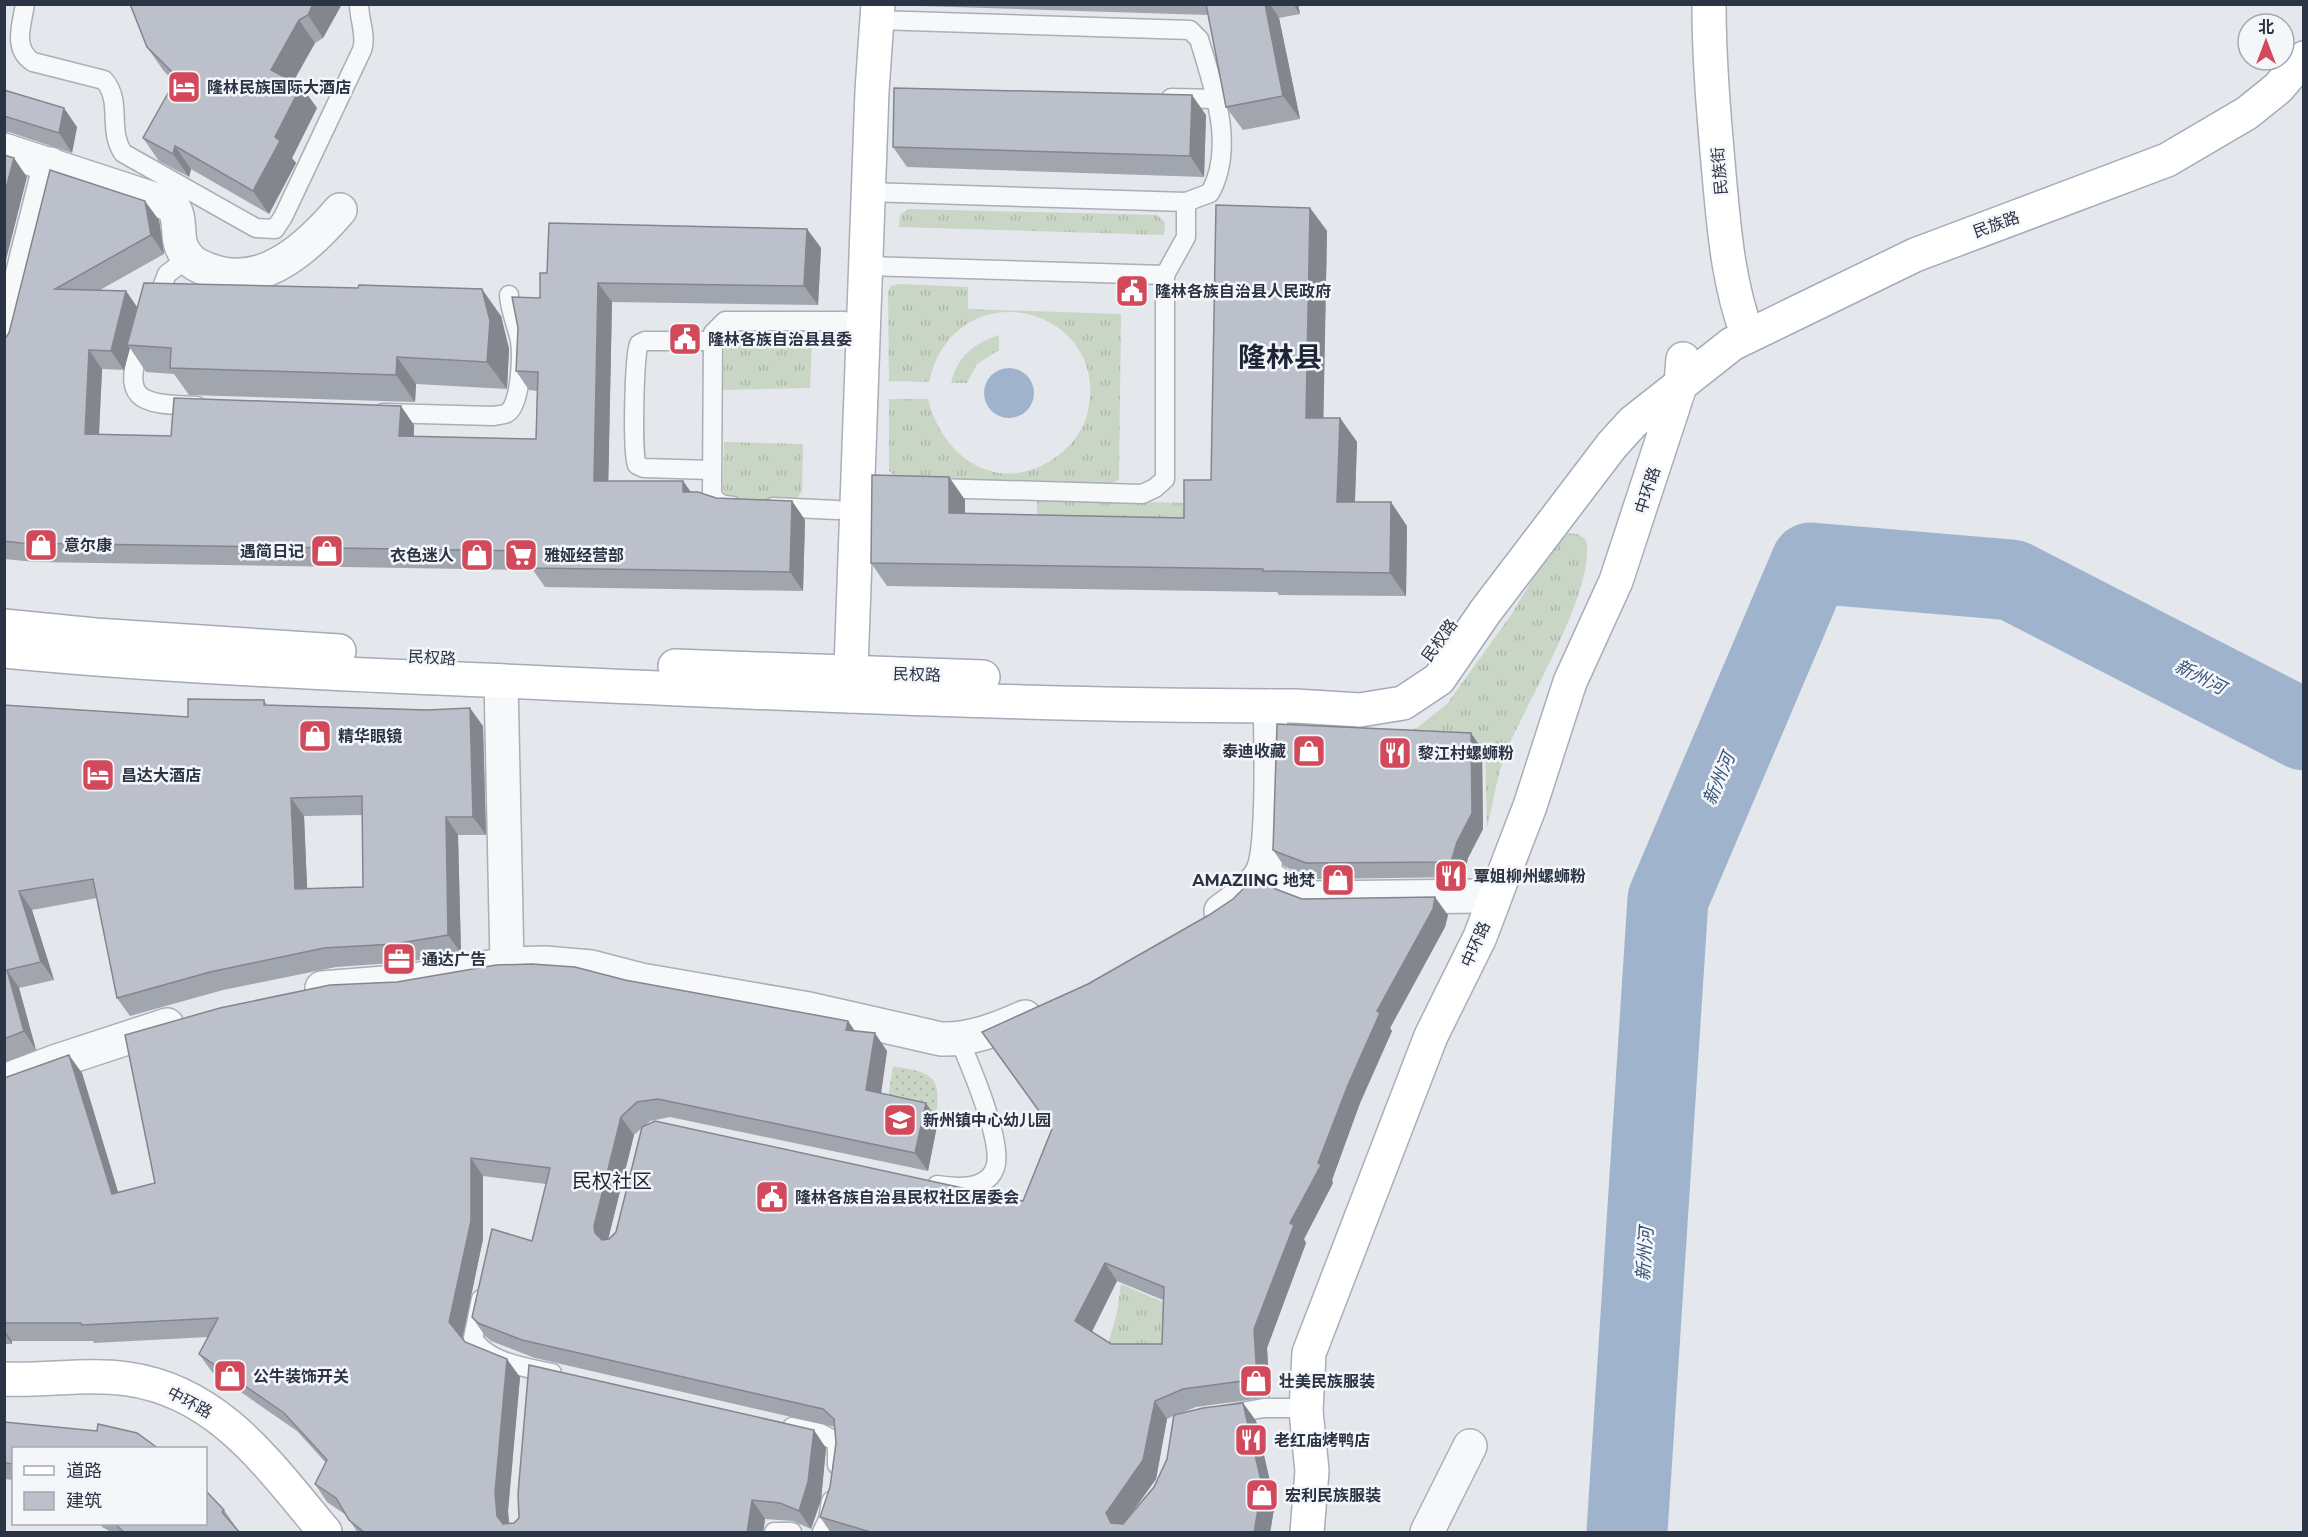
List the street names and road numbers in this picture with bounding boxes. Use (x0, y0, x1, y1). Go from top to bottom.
street label: 民族街 (1708, 146, 1731, 196)
street label: 民族路 (1970, 207, 2022, 242)
street label: 中环路 (1631, 464, 1664, 516)
street label: 民权路 (1418, 615, 1461, 665)
street label: 民权路 (408, 647, 456, 668)
street label: 民权路 (893, 664, 941, 685)
street label: 中环路 (1457, 918, 1494, 970)
street label: 中环路 (164, 1383, 215, 1422)

